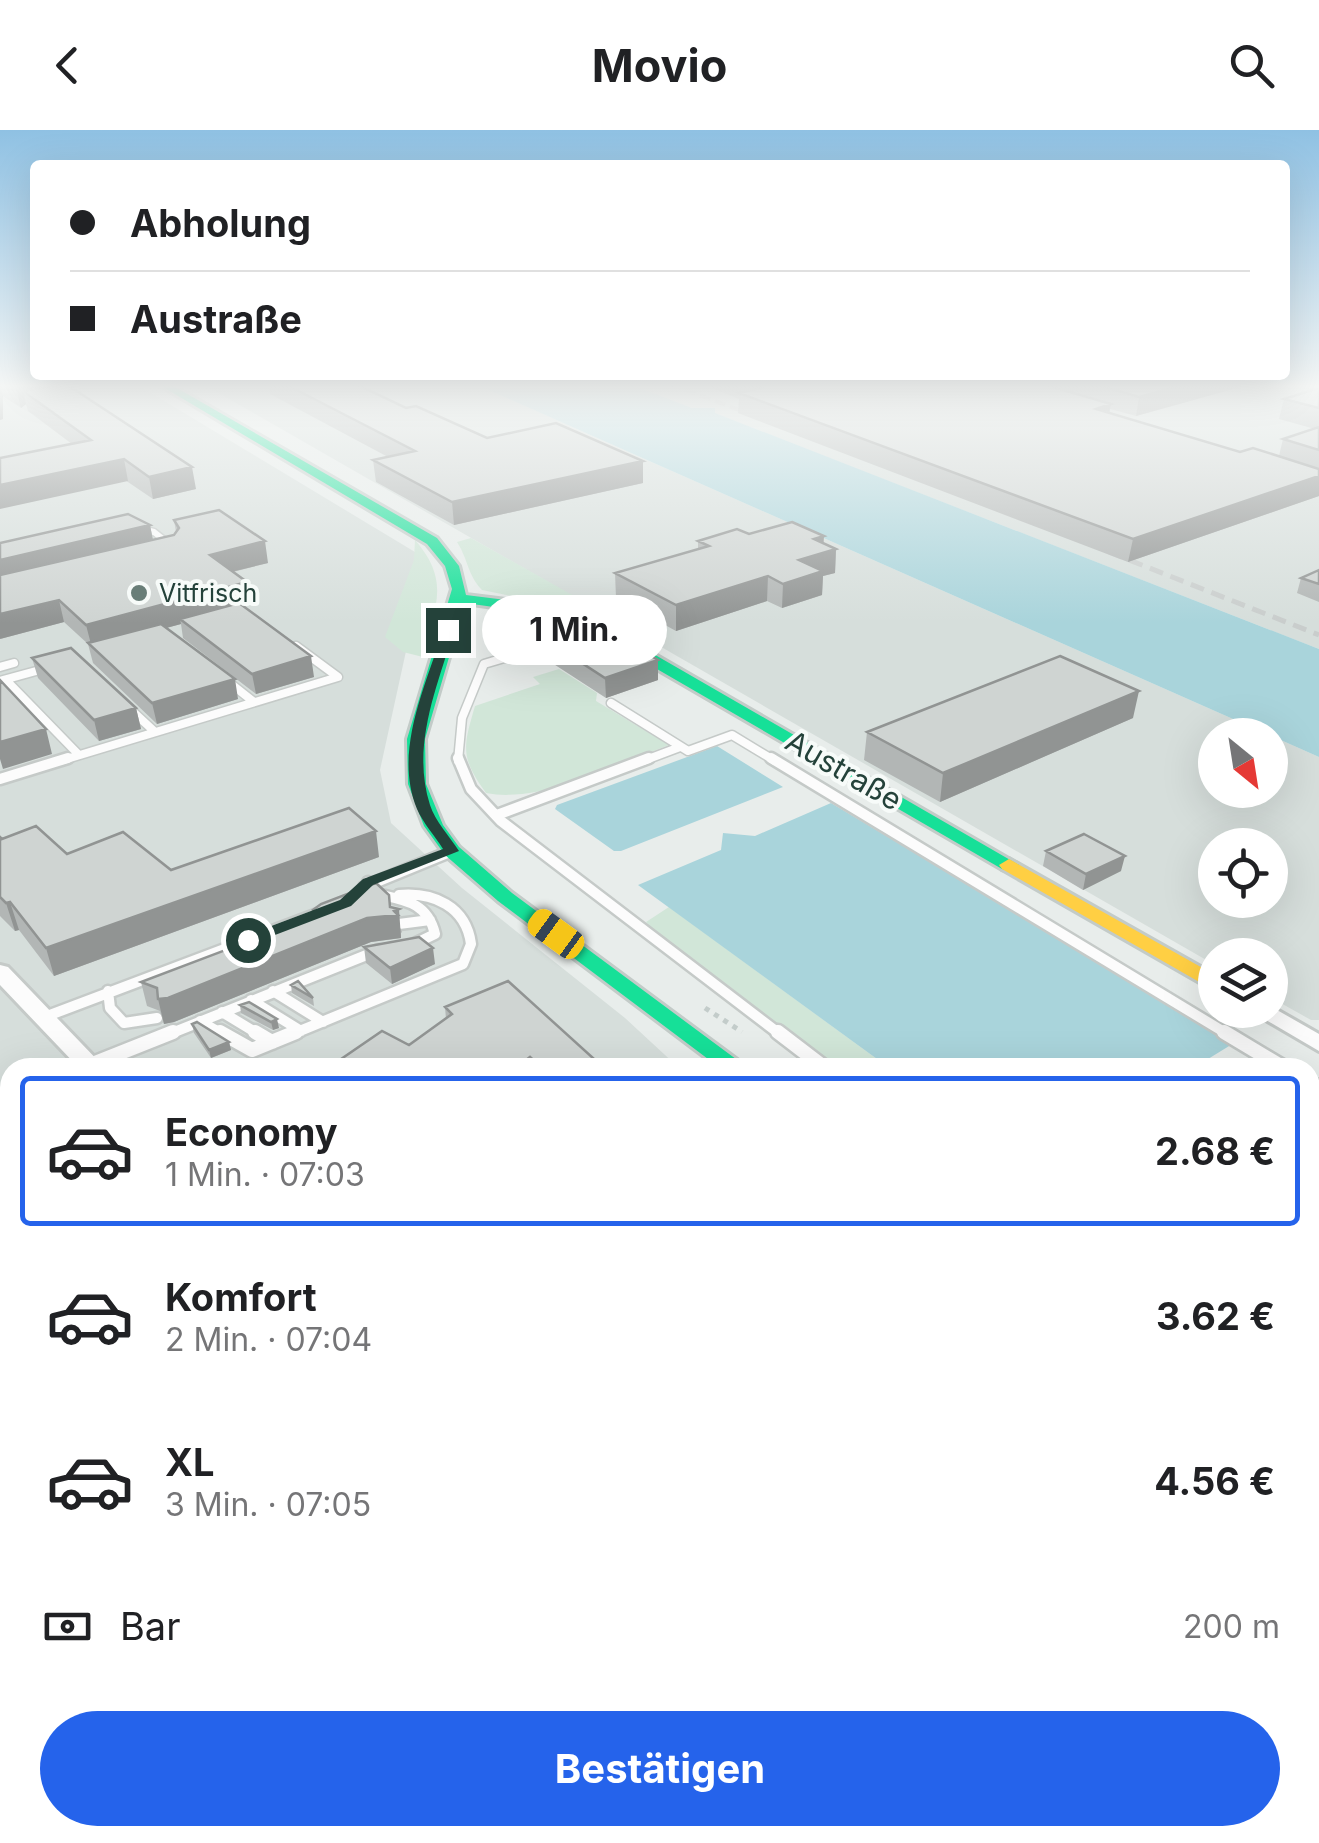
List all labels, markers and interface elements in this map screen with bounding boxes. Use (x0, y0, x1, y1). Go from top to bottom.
icon: back (40, 38, 95, 93)
text: Movio (592, 38, 727, 93)
icon: search (1224, 38, 1279, 93)
text: Abholung (130, 200, 311, 246)
text: Austraße (130, 296, 302, 342)
place label: Vitfrisch (159, 578, 257, 608)
marker: Vitfrisch (128, 582, 150, 604)
callout: 1 Min. (483, 595, 668, 665)
route end (426, 608, 471, 653)
text: 1 Min. (529, 610, 620, 649)
north arrow (1198, 718, 1288, 808)
map controls (1198, 718, 1288, 1028)
street label: Austraße (779, 722, 909, 818)
button: locate (1198, 828, 1288, 918)
car (523, 904, 589, 964)
route start (226, 918, 271, 963)
button: layers (1198, 938, 1288, 1028)
icon: car (45, 1106, 135, 1196)
text: Economy (165, 1109, 338, 1155)
text: 2.68 € (1155, 1128, 1275, 1174)
text: 1 Min. · 07:03 (165, 1155, 365, 1194)
icon: car (45, 1271, 135, 1361)
text: Komfort (165, 1274, 317, 1320)
text: 3.62 € (1156, 1293, 1275, 1339)
text: 2 Min. · 07:04 (165, 1320, 372, 1359)
icon: car (45, 1436, 135, 1526)
text: XL (165, 1439, 215, 1485)
text: 4.56 € (1154, 1458, 1275, 1504)
text: 3 Min. · 07:05 (165, 1485, 371, 1524)
icon: cash (40, 1599, 95, 1654)
text: Bar (120, 1603, 181, 1649)
text: 200 m (1183, 1607, 1280, 1646)
button: Bestätigen (40, 1711, 1280, 1826)

